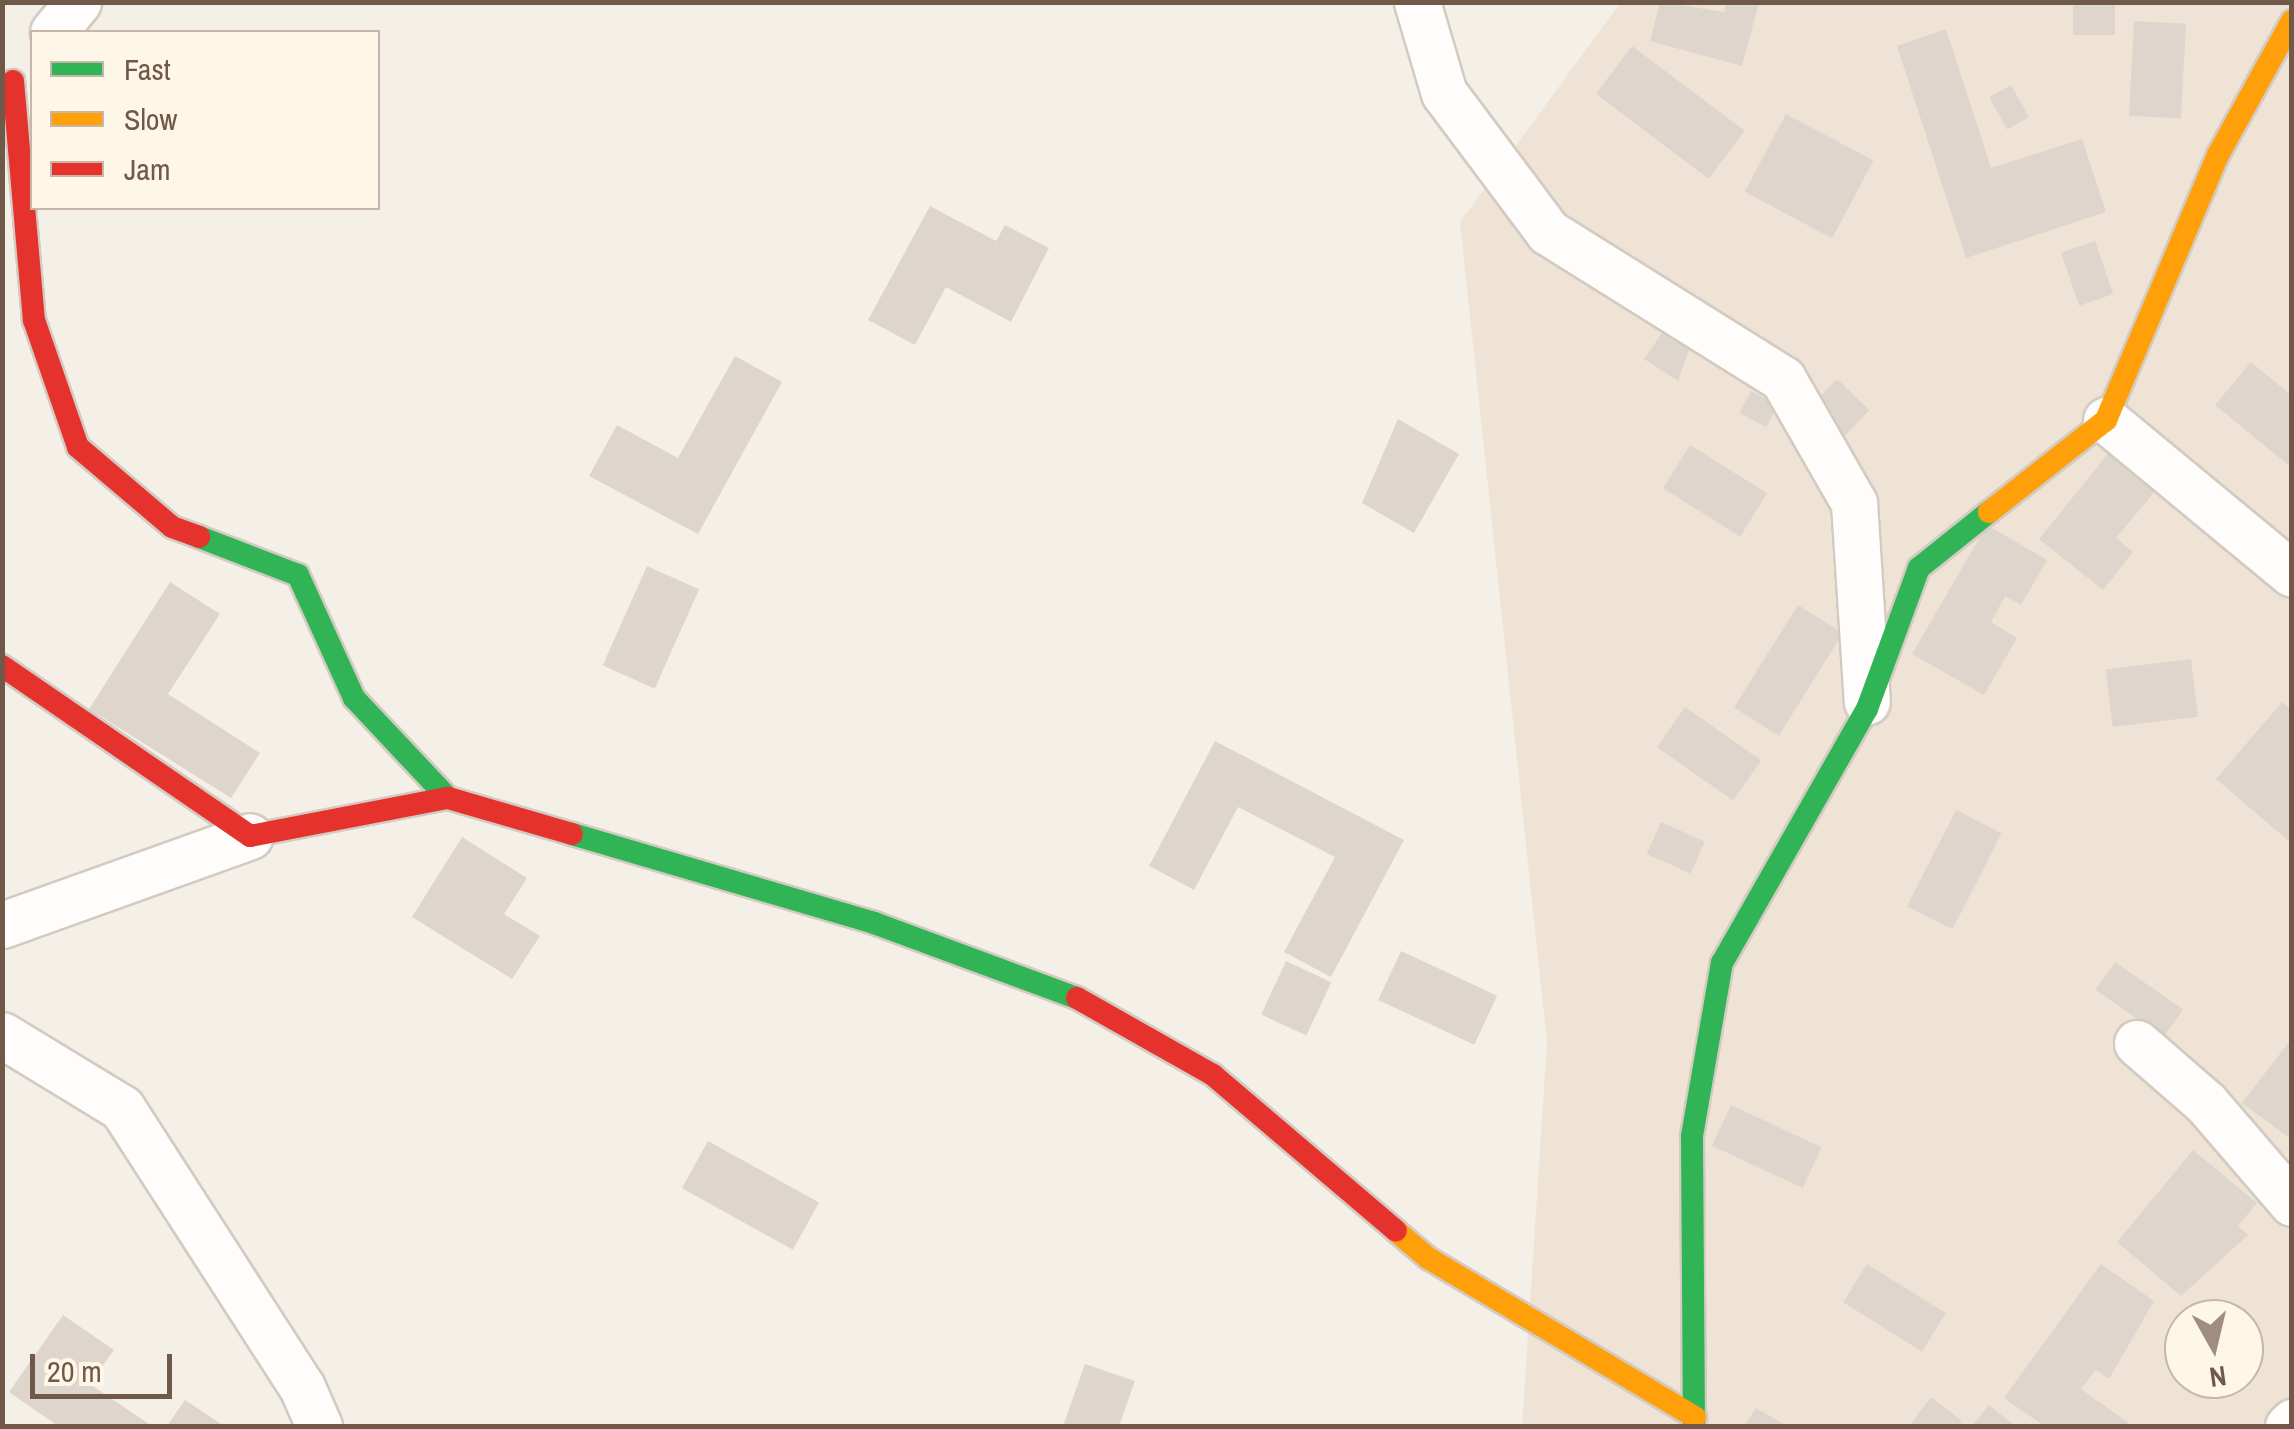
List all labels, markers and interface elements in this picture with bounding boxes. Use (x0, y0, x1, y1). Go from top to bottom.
legend (30, 30, 380, 210)
text: Fast (124, 49, 171, 89)
text: Slow (124, 99, 177, 139)
text: Jam (124, 149, 170, 189)
north arrow (2164, 1299, 2264, 1399)
scale bar (35, 1334, 178, 1396)
text: 20 m (47, 1351, 102, 1391)
text: N (2207, 1357, 2229, 1397)

